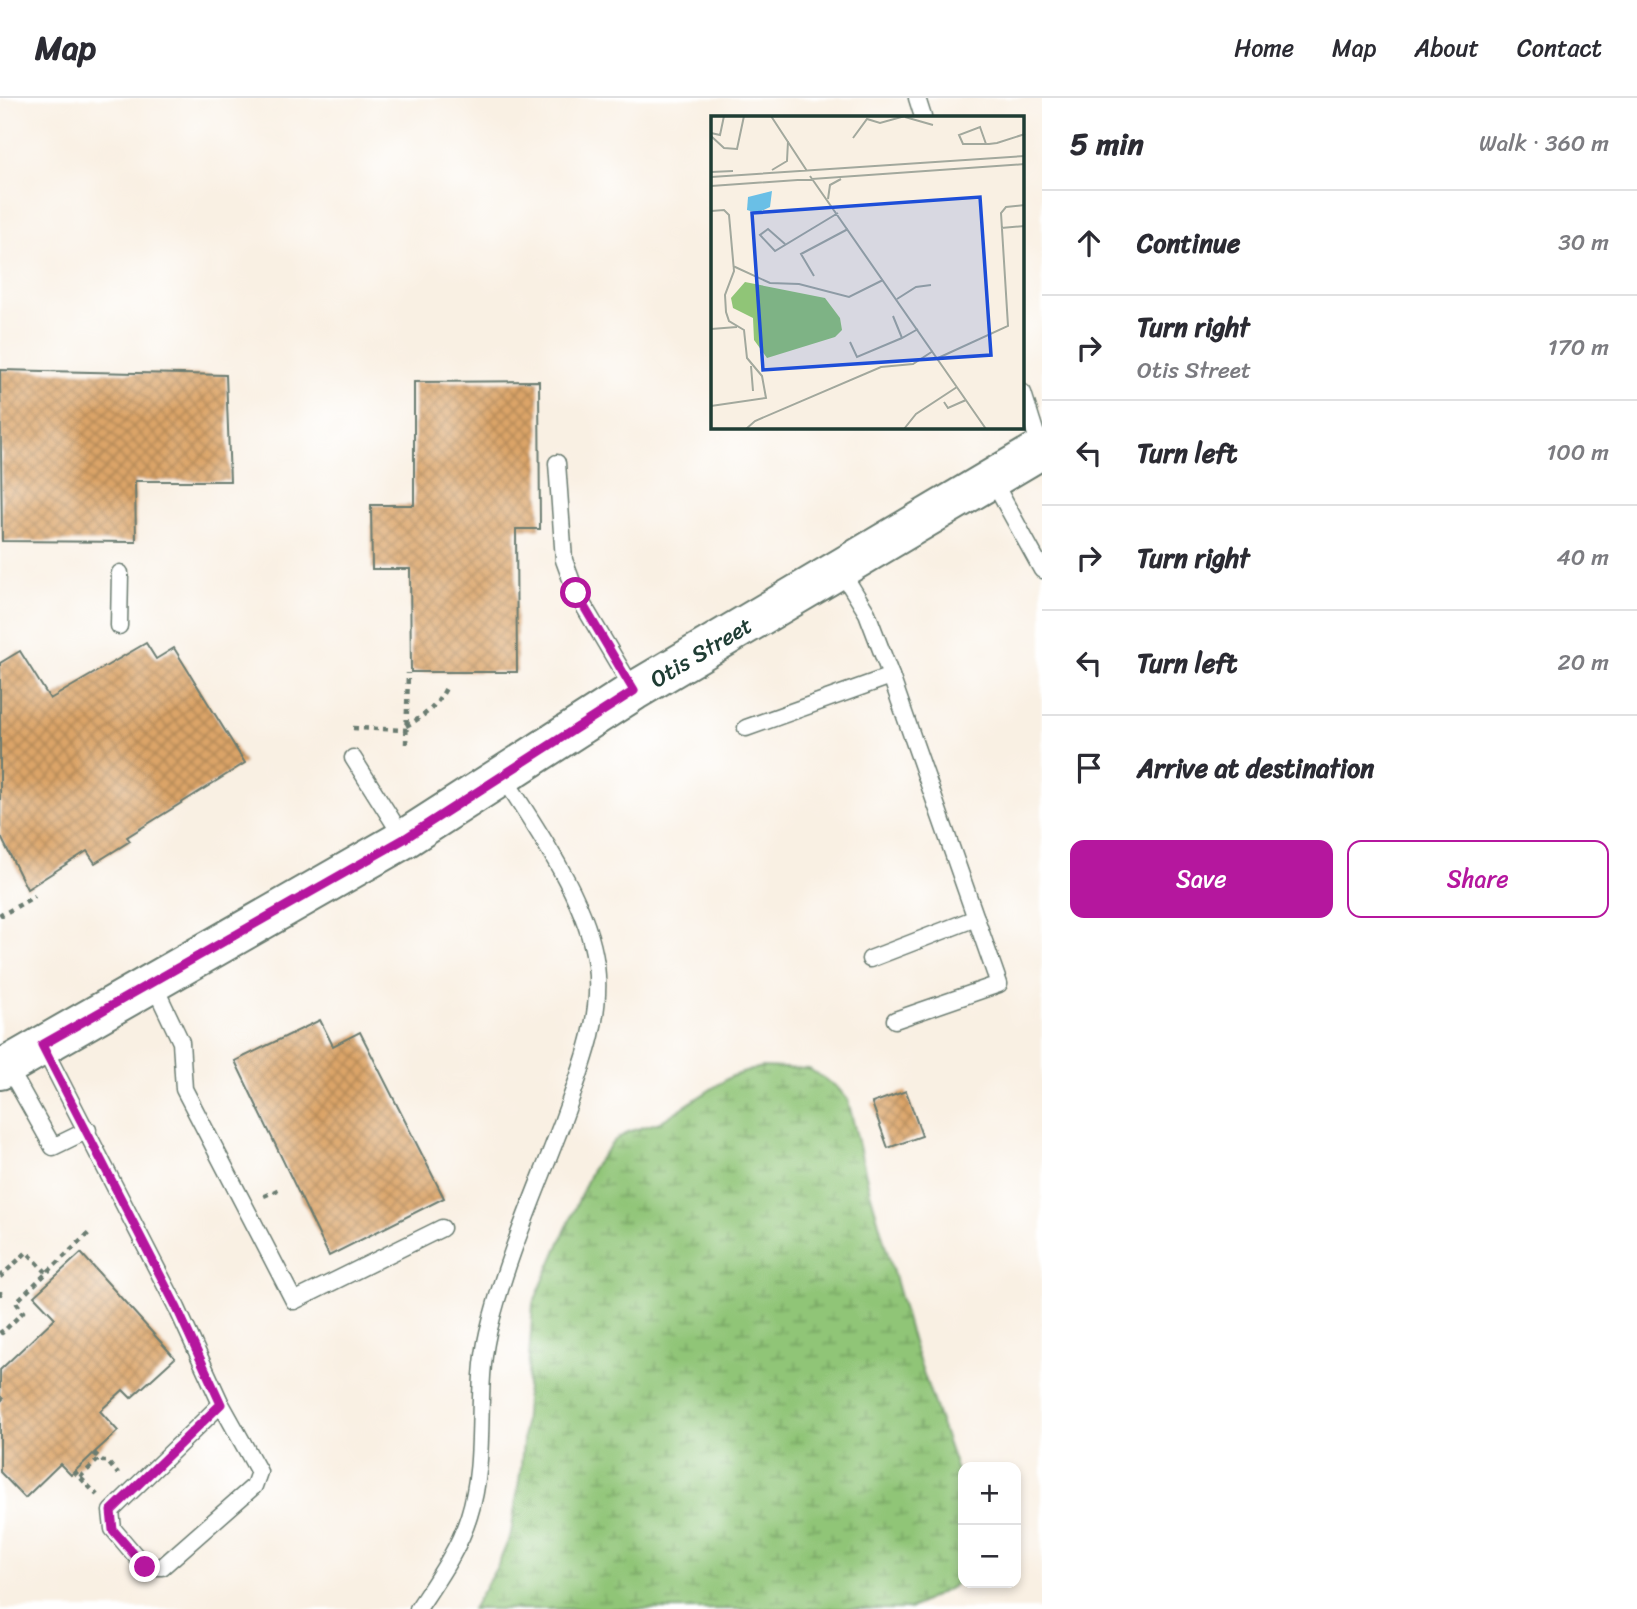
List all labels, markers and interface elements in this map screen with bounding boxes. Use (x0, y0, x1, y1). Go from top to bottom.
text: Map (35, 19, 96, 77)
text: Home (1234, 27, 1294, 69)
text: Map (1332, 27, 1376, 69)
text: About (1414, 27, 1479, 69)
text: Contact (1517, 27, 1602, 69)
inset map (711, 116, 1024, 429)
text: 5 min (1070, 117, 1144, 171)
text: Walk · 360 m (1479, 123, 1609, 164)
text: Continue (1137, 220, 1240, 266)
text: 30 m (1558, 222, 1609, 263)
icon: ahead (1070, 224, 1108, 262)
text: Turn right (1137, 304, 1250, 350)
text: 170 m (1548, 327, 1609, 368)
icon: right (1070, 329, 1108, 367)
text: Otis Street (1137, 350, 1251, 391)
text: Turn left (1137, 430, 1237, 476)
text: 100 m (1546, 432, 1609, 473)
icon: left (1070, 434, 1108, 472)
text: Turn right (1137, 535, 1250, 581)
text: 40 m (1556, 537, 1609, 578)
icon: right (1070, 539, 1108, 577)
route start (560, 577, 591, 608)
street label: Otis Street (642, 606, 761, 699)
text: Turn left (1137, 640, 1237, 686)
text: 20 m (1558, 642, 1609, 683)
icon: left (1070, 644, 1108, 682)
text: Arrive at destination (1137, 745, 1374, 791)
icon: arrive (1070, 749, 1108, 787)
button: Save (1070, 840, 1333, 918)
button: Share (1347, 840, 1609, 918)
map controls (958, 1462, 1021, 1588)
button: + (958, 1462, 1021, 1525)
button: − (958, 1525, 1021, 1588)
route end (129, 1551, 160, 1582)

